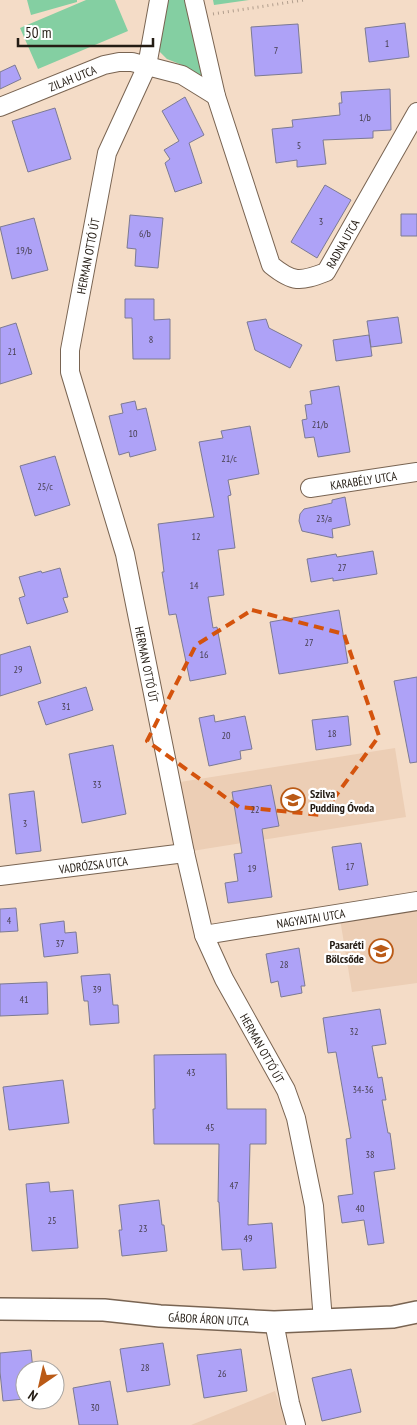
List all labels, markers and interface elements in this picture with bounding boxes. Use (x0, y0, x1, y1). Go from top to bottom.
scale bar (18, 15, 152, 47)
text: 50 m (25, 23, 51, 42)
house number: 1 (385, 37, 389, 50)
house number: 7 (274, 44, 278, 57)
street label: ZILAH UTCA (46, 61, 99, 94)
house number: 1/b (359, 111, 371, 124)
house number: 5 (297, 139, 301, 152)
house number: 3 (319, 215, 323, 228)
street label: HERMAN OTTÓ ÚT (73, 216, 103, 295)
street label: RADNA UTCA (322, 216, 362, 271)
house number: 6/b (139, 227, 151, 240)
house number: 19/b (16, 244, 32, 257)
house number: 8 (149, 333, 153, 346)
house number: 21 (8, 345, 17, 358)
house number: 21/b (312, 418, 328, 431)
house number: 10 (129, 427, 138, 440)
house number: 21/c (221, 452, 237, 465)
street label: KARABÉLY UTCA (329, 468, 398, 492)
house number: 25/c (37, 480, 53, 493)
house number: 23/a (316, 512, 332, 525)
house number: 12 (192, 530, 201, 543)
house number: 27 (338, 561, 347, 574)
house number: 14 (190, 579, 199, 592)
street label: HERMAN OTTÓ ÚT (132, 625, 162, 704)
house number: 27 (305, 636, 314, 649)
house number: 16 (200, 648, 209, 661)
house number: 29 (14, 663, 23, 676)
house number: 31 (62, 700, 71, 713)
house number: 18 (328, 727, 337, 740)
house number: 20 (222, 729, 231, 742)
house number: 33 (93, 778, 102, 791)
place label: Szilva Pudding Óvoda (310, 786, 374, 815)
school or university icon: Szilva Pudding Óvoda (280, 787, 306, 813)
house number: 22 (251, 803, 260, 816)
house number: 3 (23, 817, 27, 830)
street label: VADRÓZSA UTCA (57, 853, 129, 876)
house number: 17 (346, 860, 355, 873)
house number: 19 (248, 862, 257, 875)
street label: NAGYAJTAI UTCA (275, 905, 346, 931)
house number: 4 (7, 914, 12, 927)
house number: 37 (56, 937, 65, 950)
place label: Pasaréti Bölcsőde (326, 937, 364, 966)
school or university icon: Pasaréti Bölcsőde (368, 938, 394, 964)
house number: 28 (280, 958, 289, 971)
house number: 39 (93, 983, 102, 996)
house number: 41 (20, 993, 29, 1006)
street label: HERMAN OTTÓ ÚT (237, 1011, 288, 1086)
house number: 32 (350, 1025, 359, 1038)
house number: 43 (187, 1066, 196, 1079)
house number: 34-36 (353, 1083, 374, 1096)
house number: 45 (206, 1121, 215, 1134)
house number: 38 (366, 1148, 375, 1161)
house number: 47 (230, 1179, 239, 1192)
house number: 40 (356, 1202, 365, 1215)
house number: 25 (48, 1214, 57, 1227)
house number: 23 (139, 1222, 148, 1235)
house number: 49 (244, 1232, 253, 1245)
street label: GÁBOR ÁRON UTCA (168, 1309, 250, 1328)
north arrow (15, 1360, 65, 1410)
house number: 28 (141, 1361, 150, 1374)
house number: 26 (218, 1367, 227, 1380)
text: N (25, 1386, 41, 1405)
house number: 30 (91, 1401, 100, 1414)

